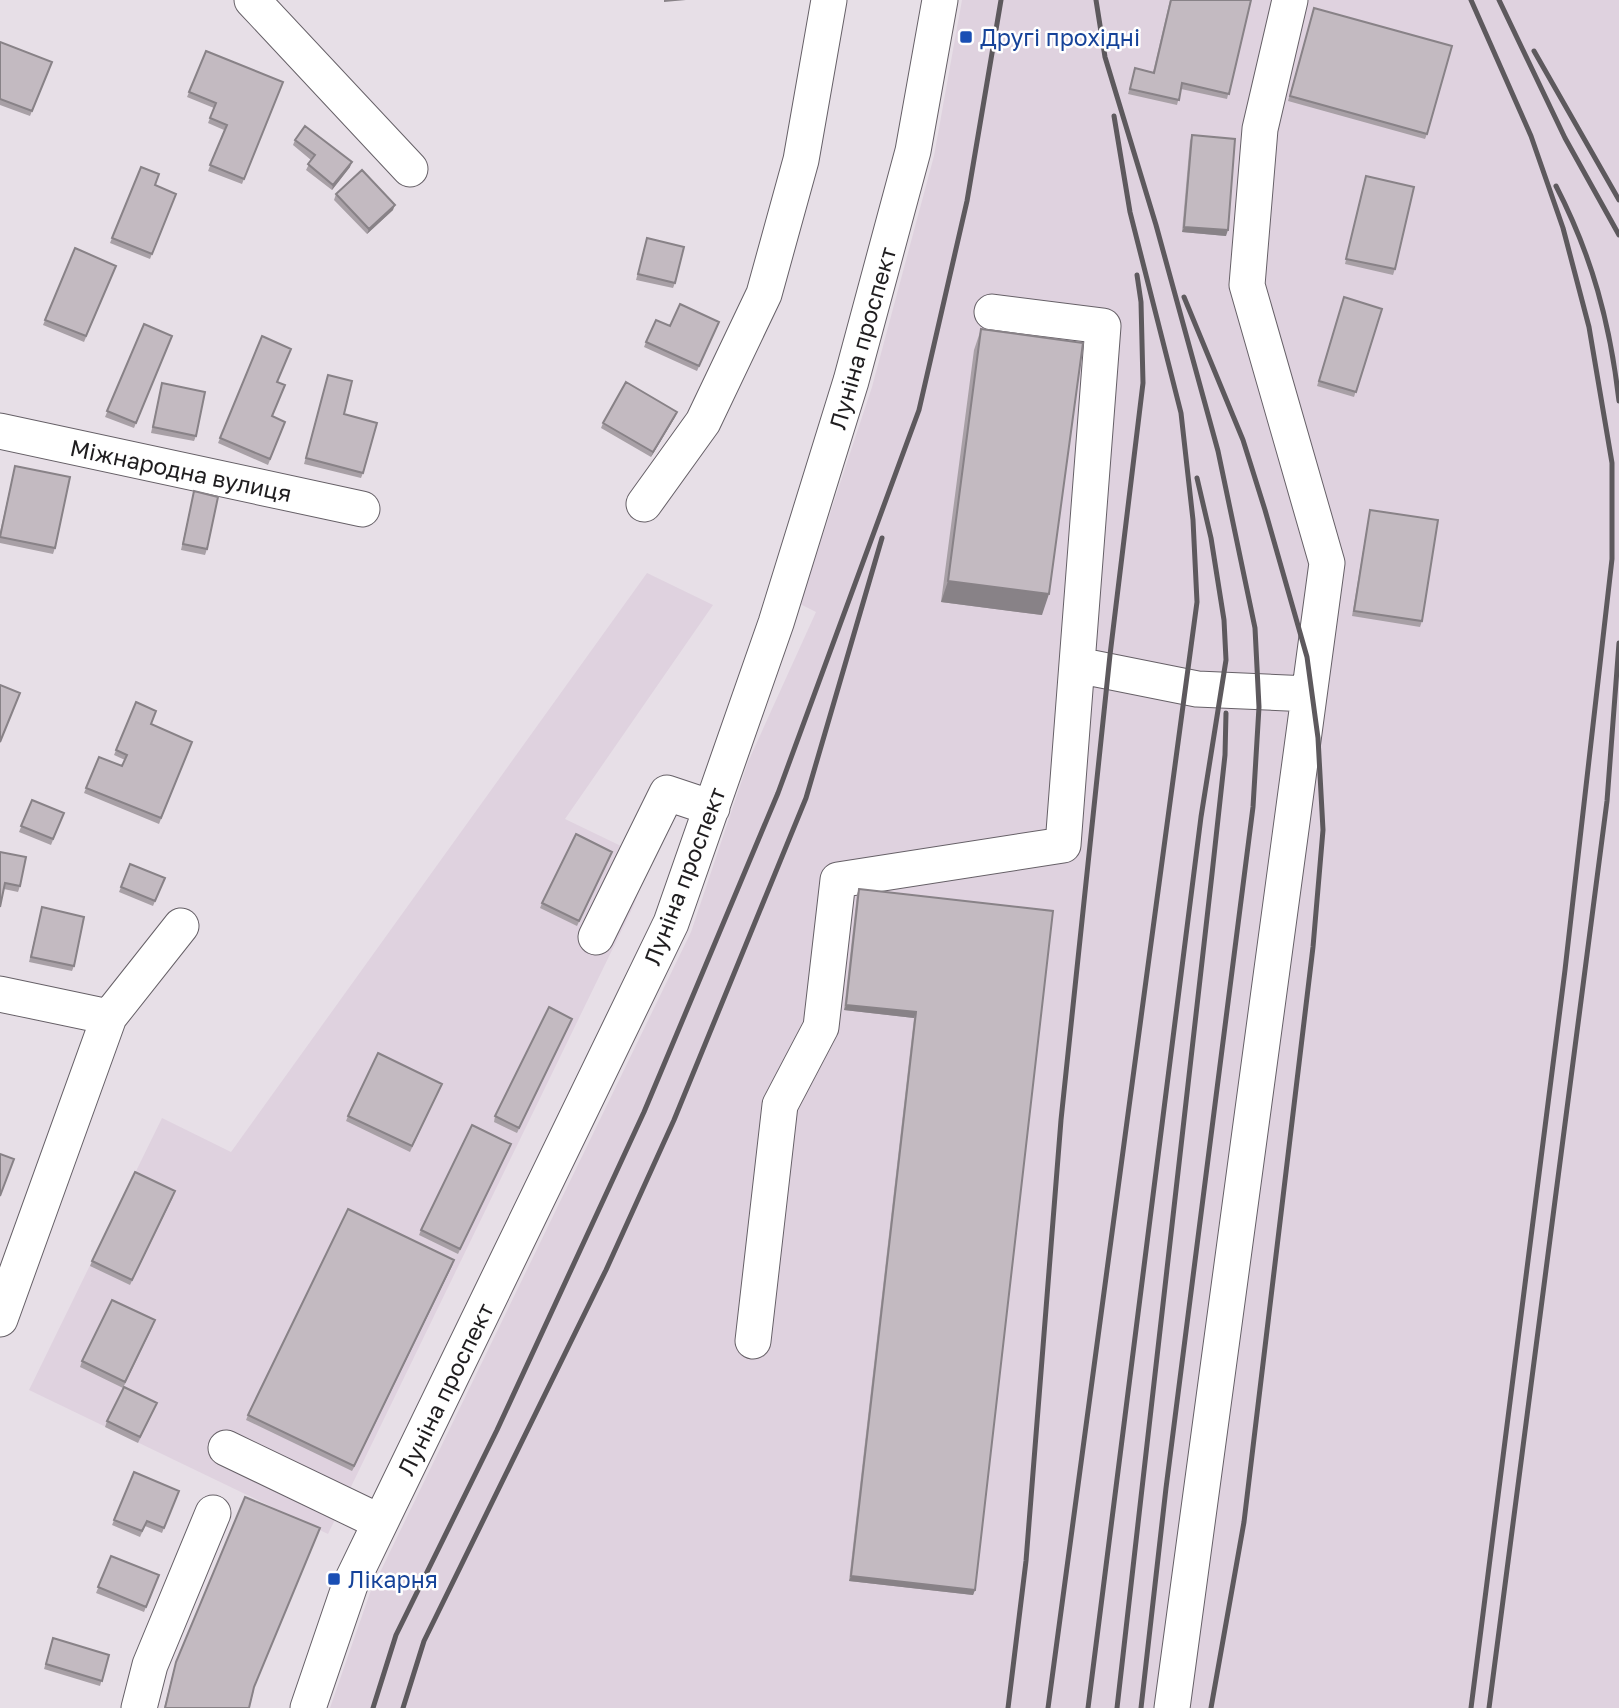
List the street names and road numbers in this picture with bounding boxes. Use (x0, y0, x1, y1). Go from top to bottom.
street label: Луніна проспект (823, 244, 901, 432)
street label: Міжнародна вулиця (68, 433, 294, 507)
street label: Луніна проспект (637, 783, 731, 969)
street label: Луніна проспект (391, 1298, 499, 1480)

